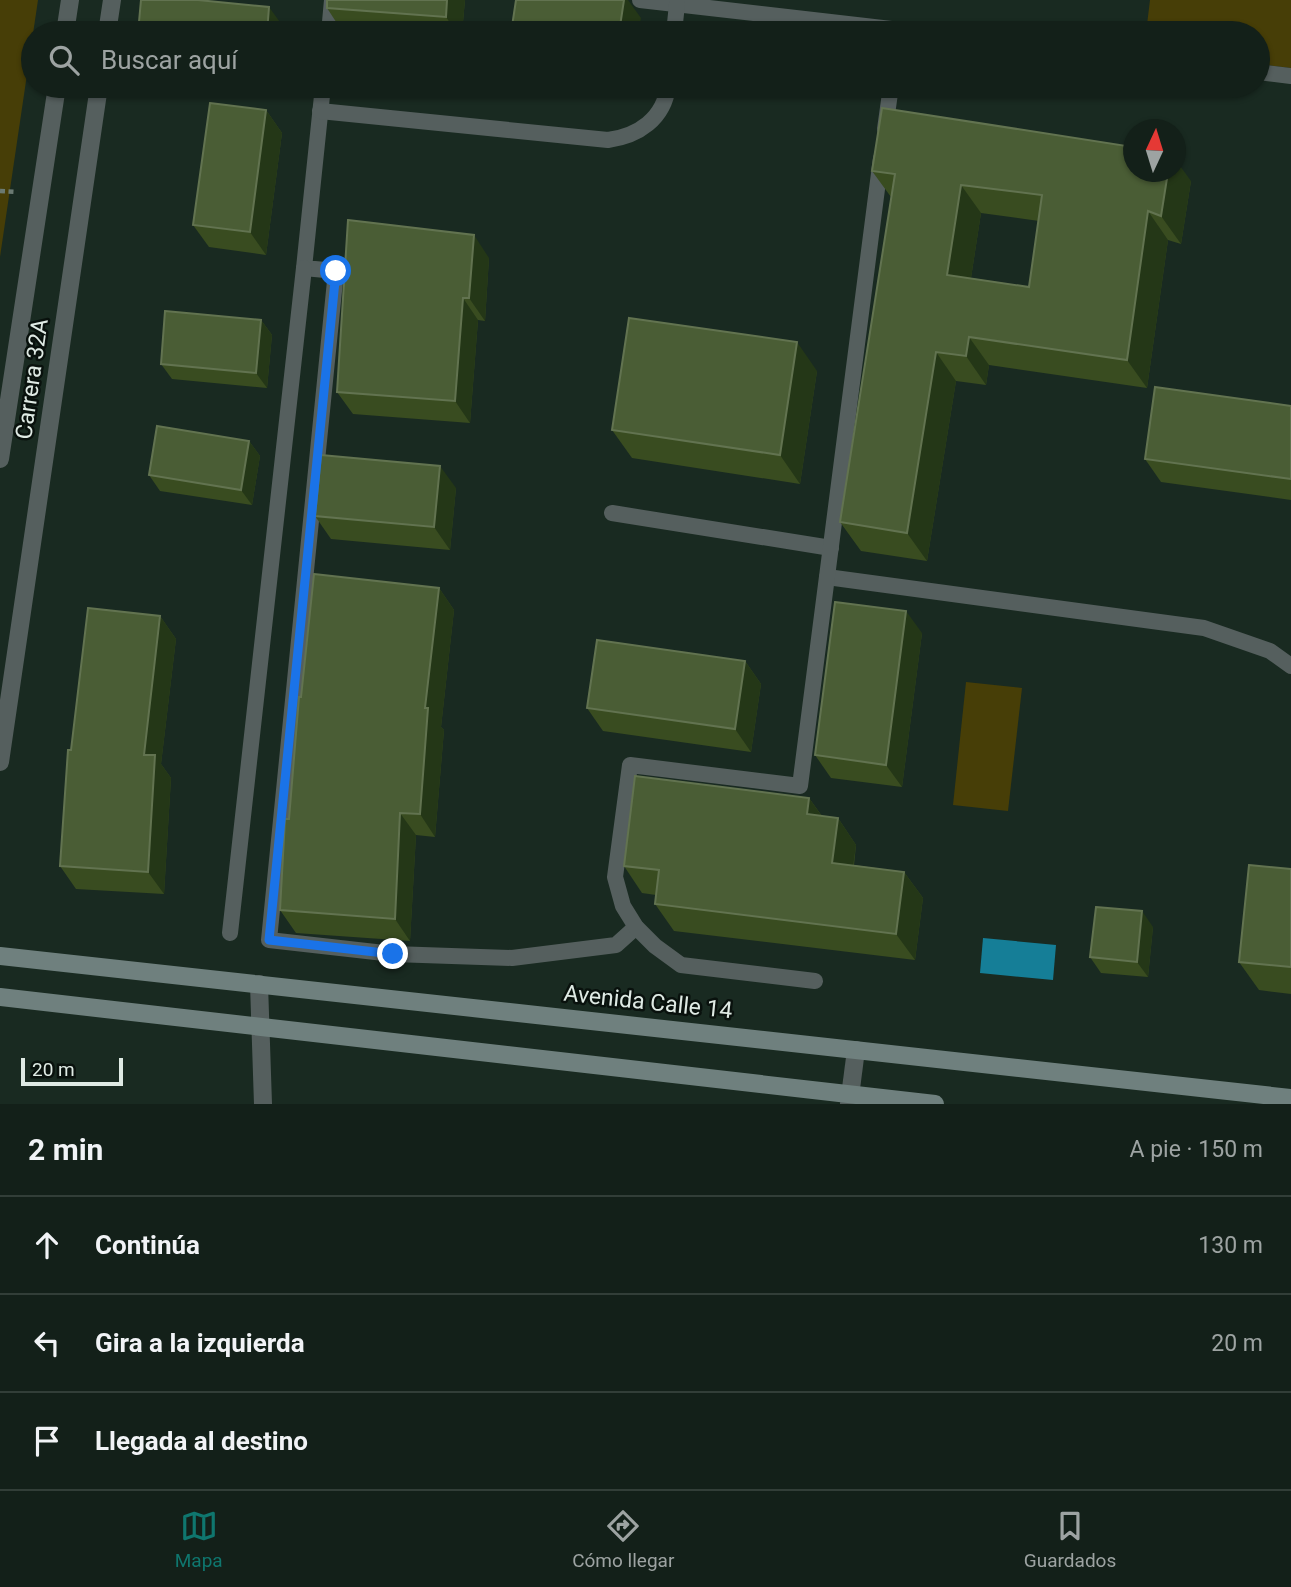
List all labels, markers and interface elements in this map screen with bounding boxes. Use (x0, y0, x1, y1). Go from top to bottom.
search box (21, 21, 1270, 98)
icon: search (45, 41, 83, 79)
text: Buscar aquí (101, 45, 238, 75)
north arrow (1123, 119, 1186, 182)
route start (320, 255, 351, 286)
street label: Carrera 32A (10, 317, 54, 441)
route end (377, 938, 408, 969)
street label: Avenida Calle 14 (562, 980, 734, 1024)
scale bar (21, 1055, 122, 1087)
text: 20 m (32, 1058, 75, 1081)
text: 2 min (28, 1132, 103, 1167)
text: A pie · 150 m (1130, 1136, 1263, 1163)
icon: ahead (28, 1226, 66, 1264)
text: Continúa (95, 1230, 200, 1260)
text: 130 m (1198, 1232, 1263, 1259)
icon: left (28, 1324, 66, 1362)
text: Gira a la izquierda (95, 1328, 305, 1358)
text: 20 m (1211, 1330, 1263, 1357)
icon: arrive (28, 1422, 66, 1460)
text: Llegada al destino (95, 1426, 308, 1456)
tab: Mapa (175, 1507, 223, 1572)
tab: Cómo llegar (572, 1507, 674, 1572)
tab: Guardados (1024, 1507, 1116, 1572)

